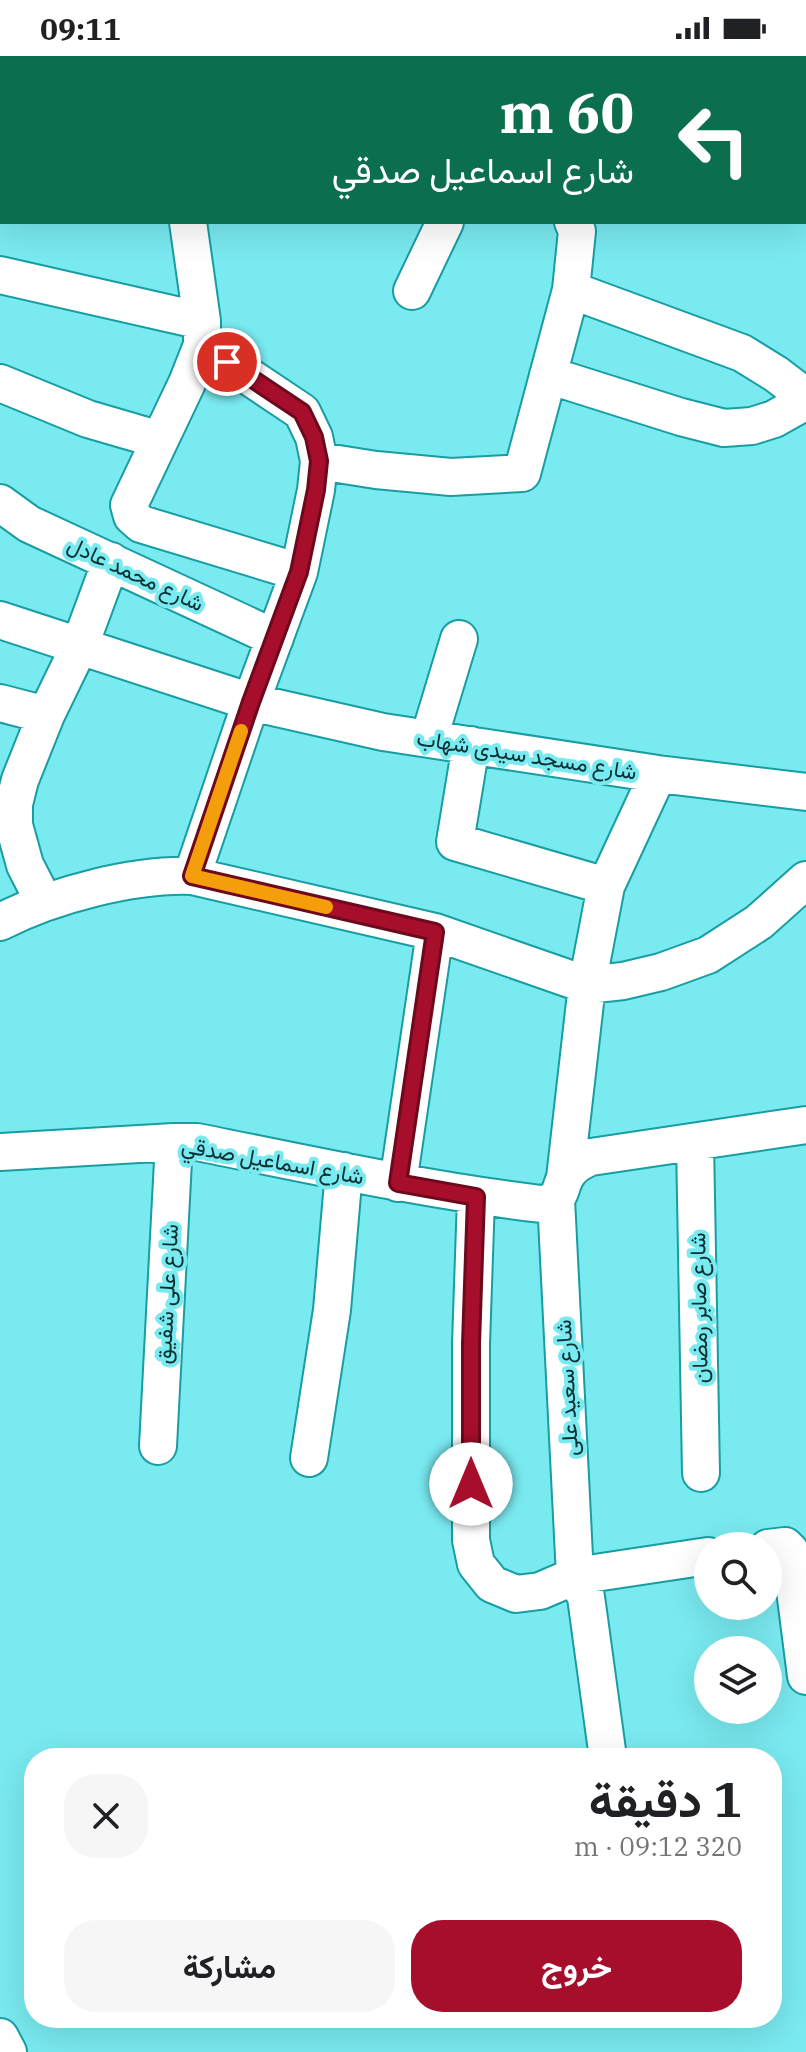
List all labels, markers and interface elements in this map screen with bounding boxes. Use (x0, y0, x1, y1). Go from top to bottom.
text: 09:11 (40, 9, 121, 48)
text: 60 m (499, 76, 634, 148)
icon: left (662, 88, 766, 192)
text: شارع اسماعيل صدقي (332, 146, 634, 193)
pin (193, 328, 261, 396)
icon: arrive (205, 340, 249, 384)
street label: شارع محمد عادل (63, 529, 209, 618)
street label: شارع مسجد سيدى شهاب (415, 722, 639, 787)
street label: شارع اسماعيل صدقي (179, 1130, 366, 1195)
street label: شارع على شفيق (148, 1223, 185, 1365)
street label: شارع صابر رمضان (682, 1232, 715, 1384)
street label: شارع سعيد على (548, 1319, 585, 1457)
position arrow (429, 1442, 513, 1526)
map controls (694, 1532, 782, 1724)
button: search (694, 1532, 782, 1620)
button: layers (694, 1636, 782, 1724)
text: 1 دقيقة (589, 1768, 742, 1830)
button: close (64, 1774, 148, 1858)
text: 320 m · 09:12 (574, 1829, 742, 1863)
button: مشاركة (64, 1920, 395, 2012)
button: خروج (411, 1920, 742, 2012)

